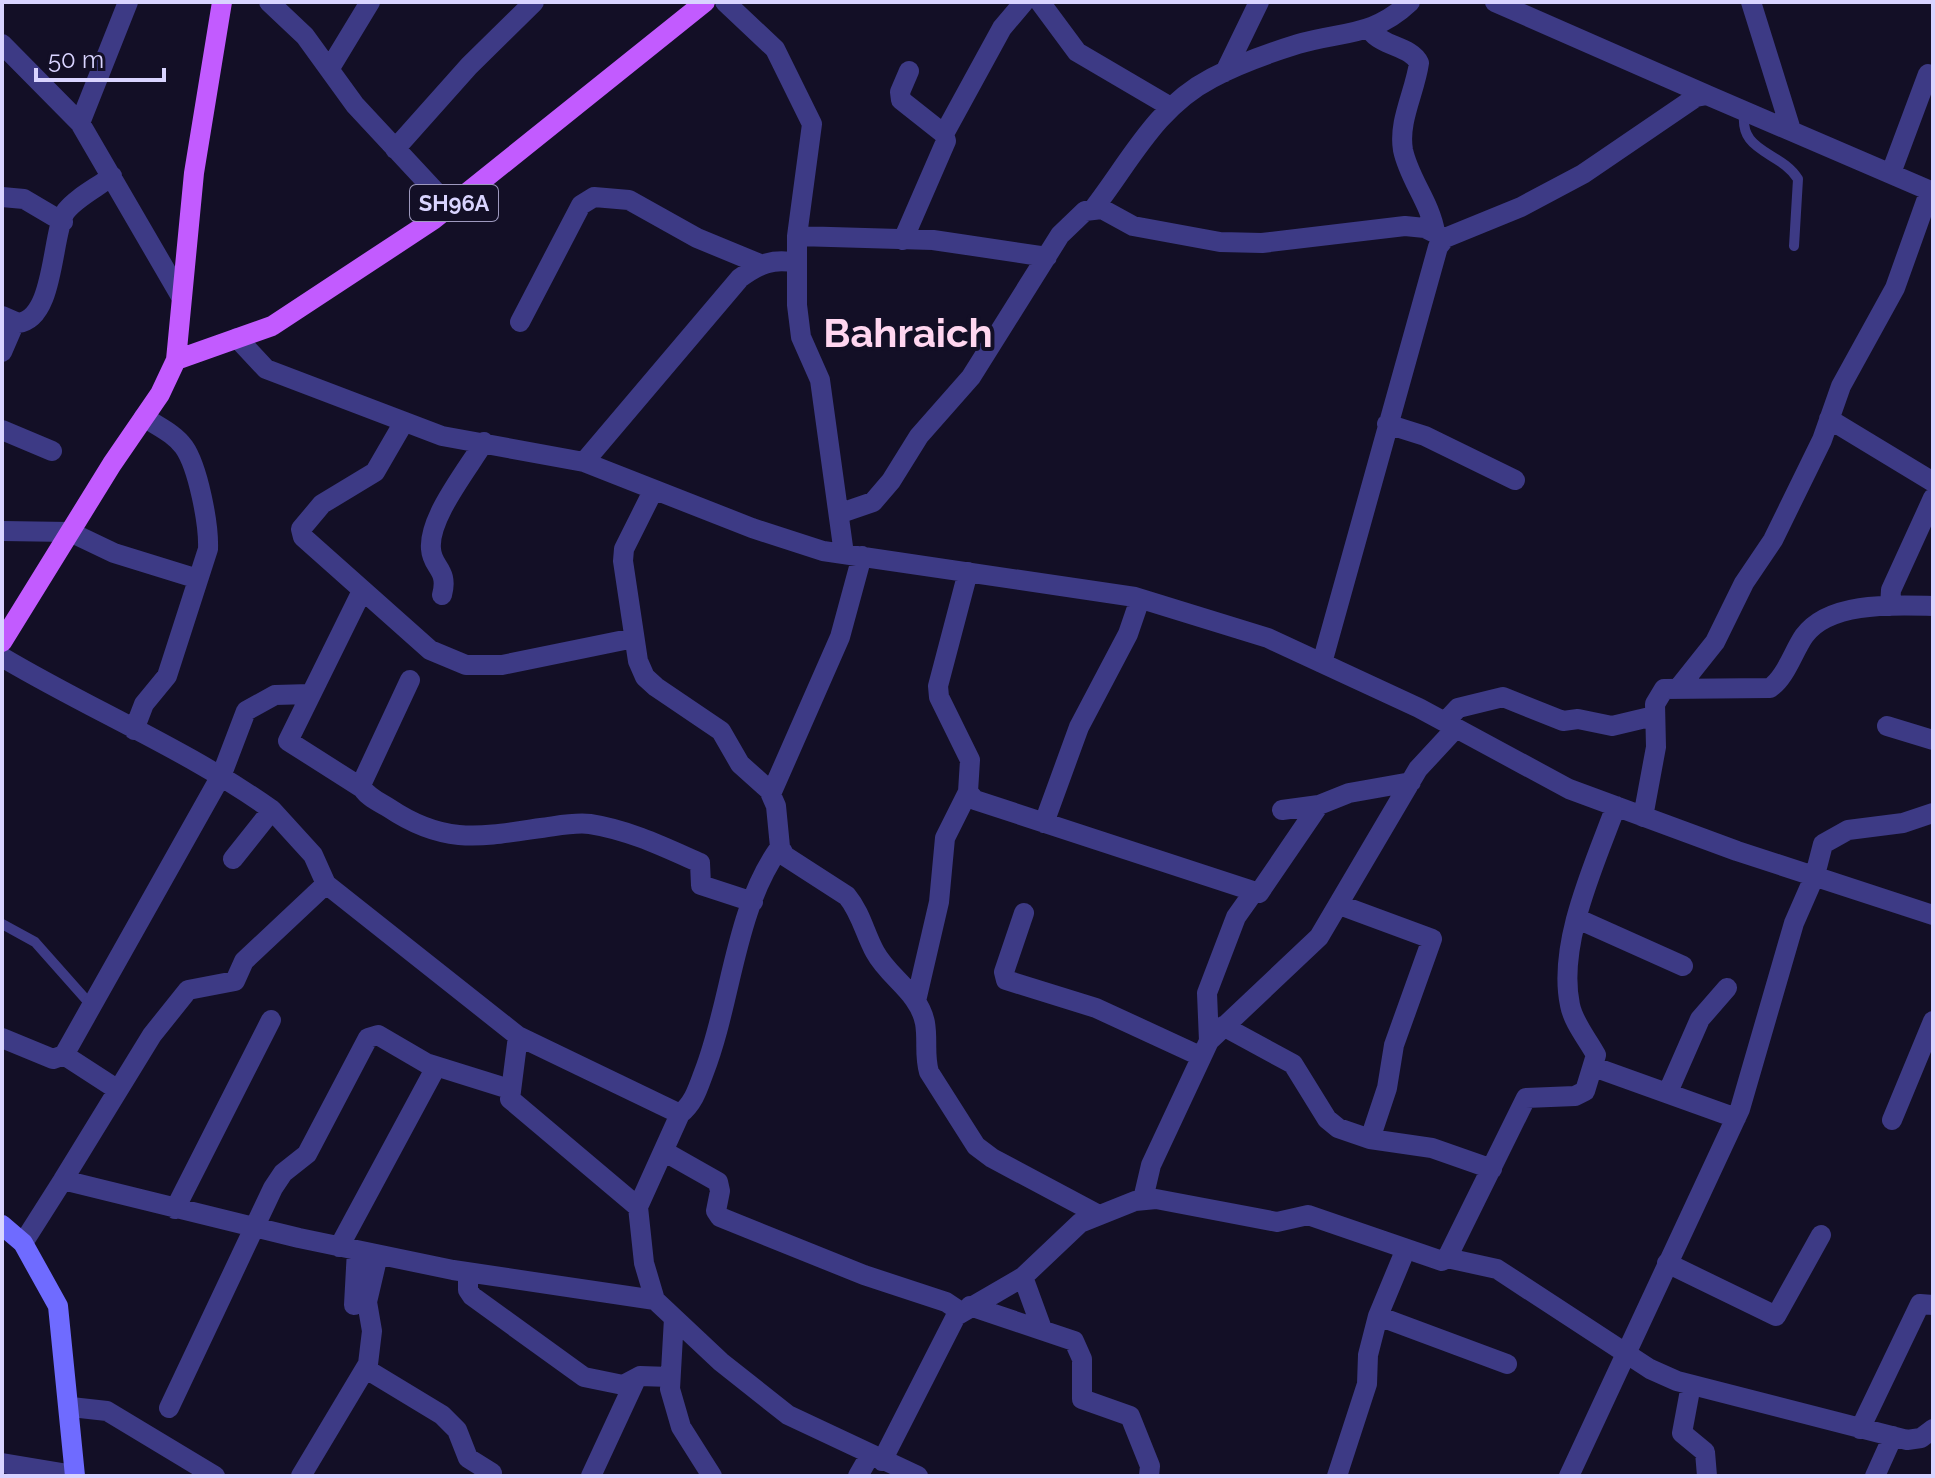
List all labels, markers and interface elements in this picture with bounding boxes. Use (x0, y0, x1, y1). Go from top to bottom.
scale bar (36, 32, 164, 82)
text: 50 m (48, 45, 104, 74)
road number: SH96A (410, 185, 498, 221)
district label: Bahraich (823, 309, 993, 356)

